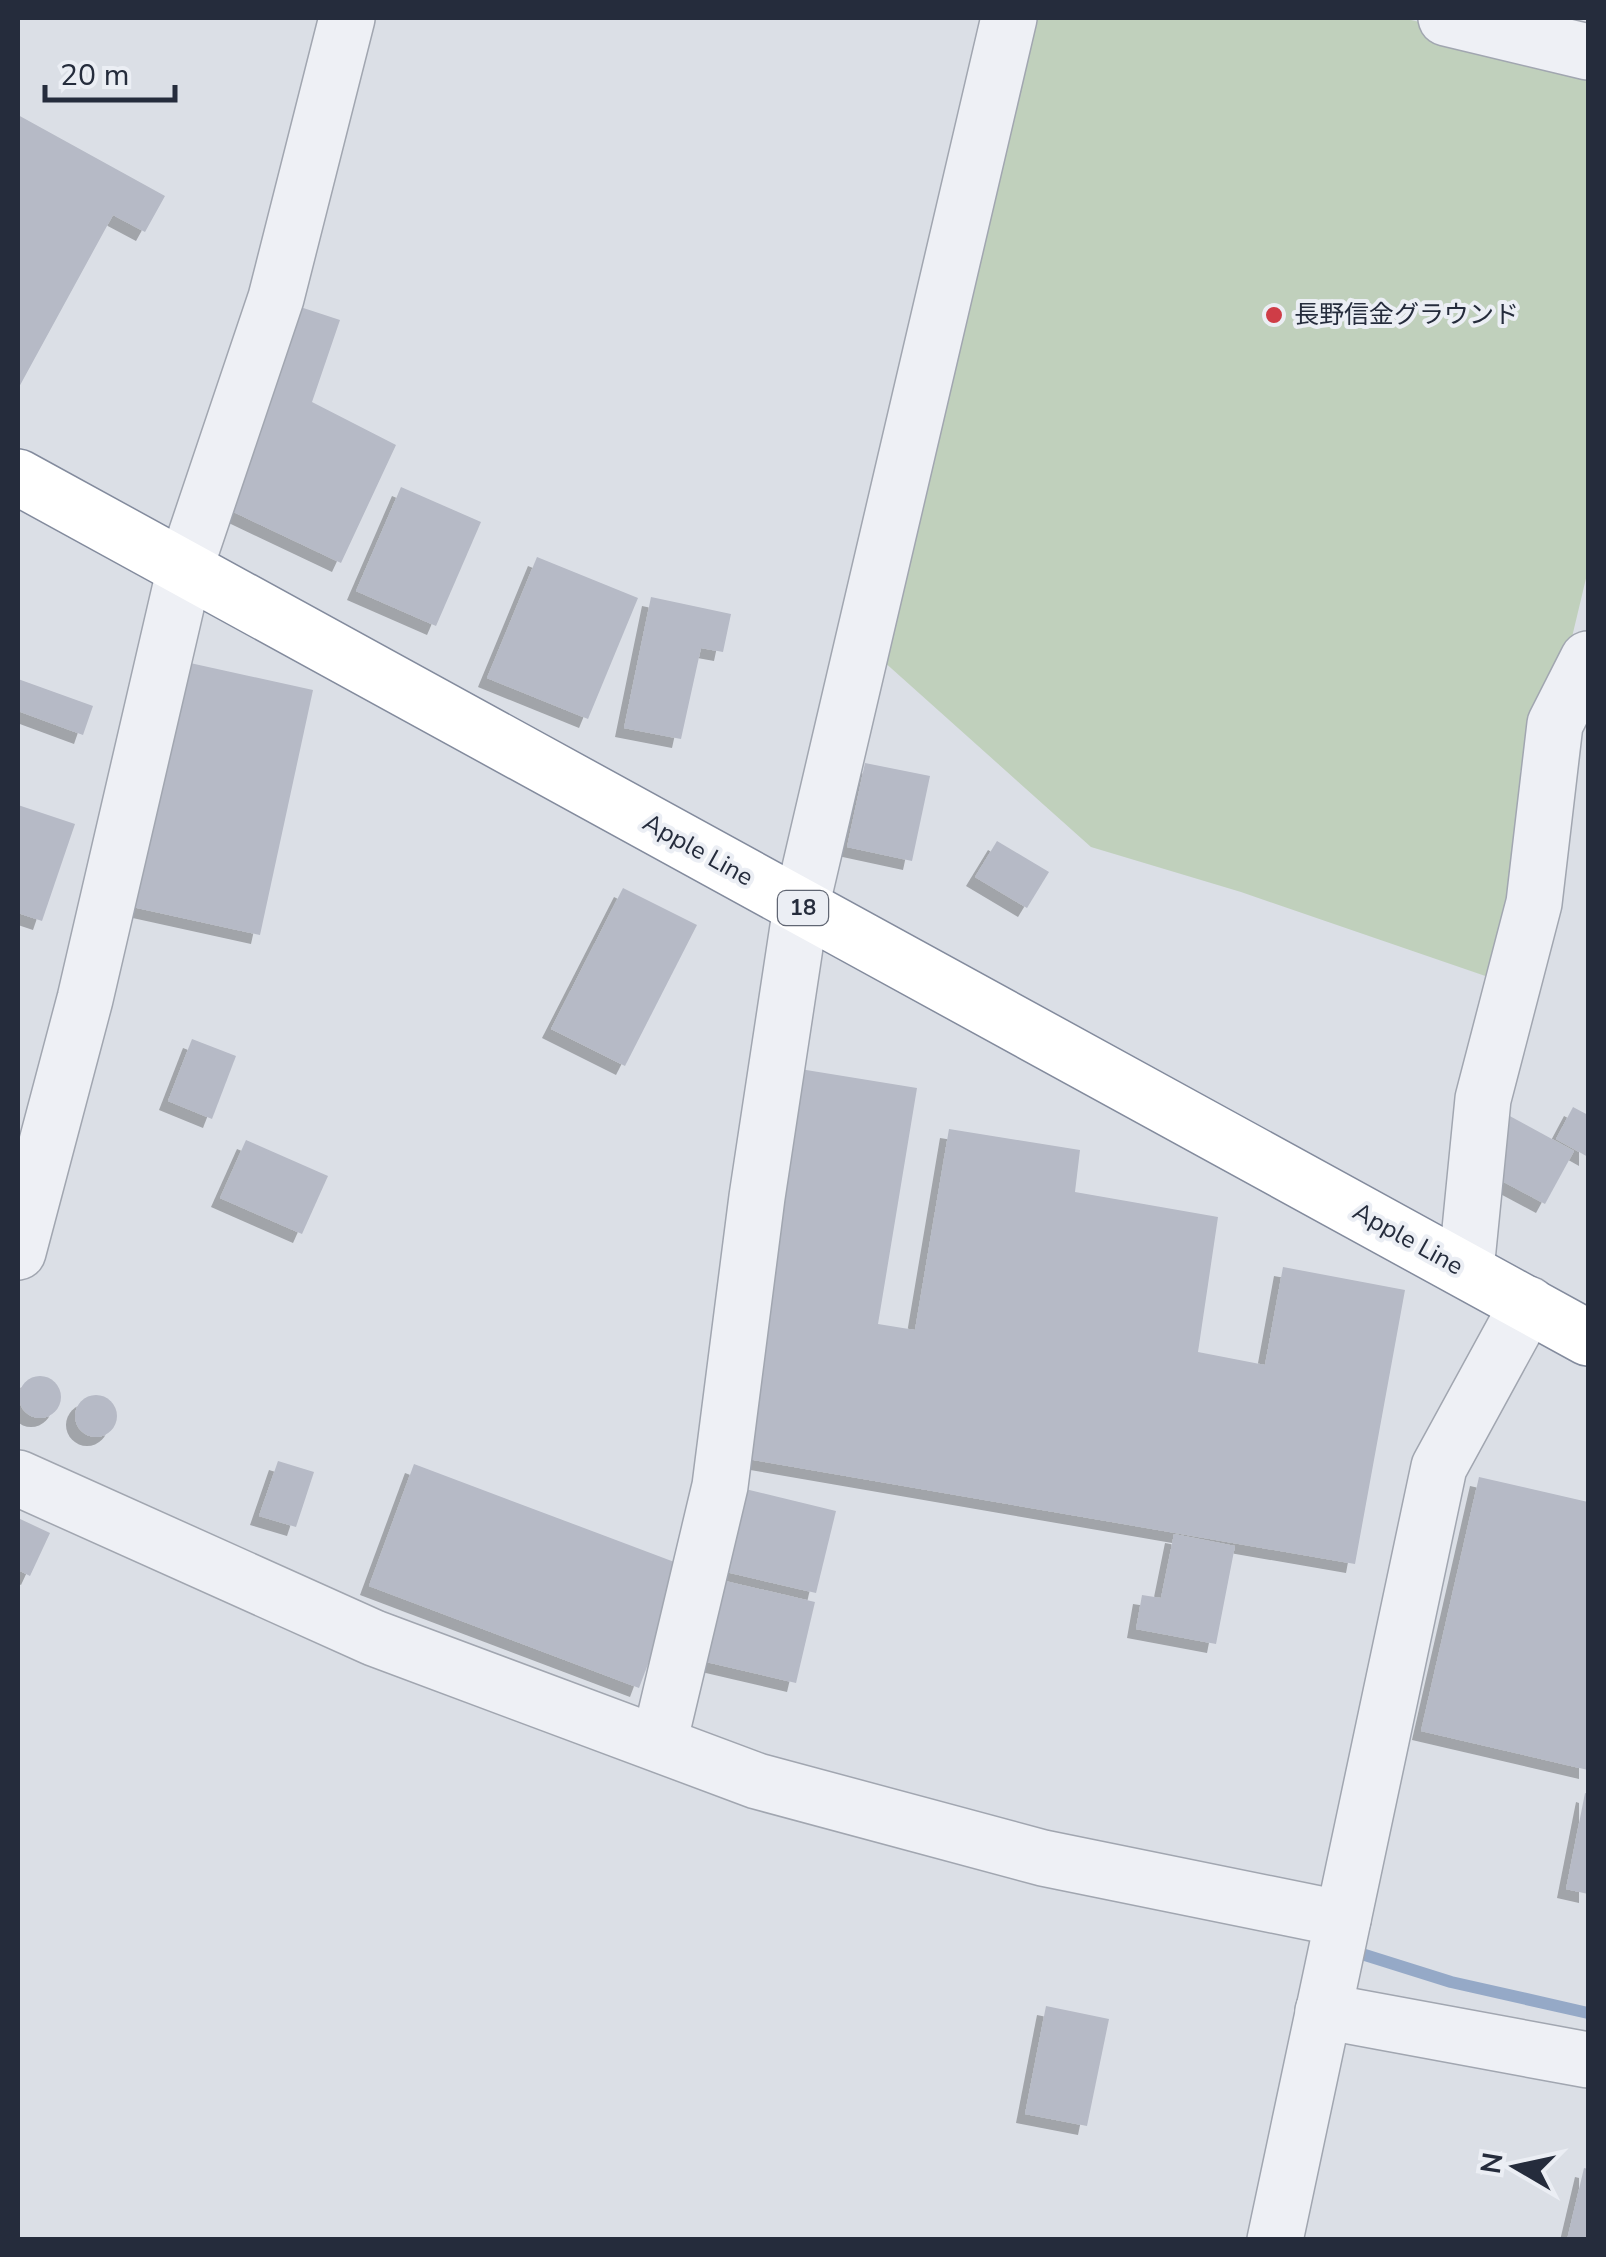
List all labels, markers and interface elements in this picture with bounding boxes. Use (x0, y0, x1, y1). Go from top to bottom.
scale bar (45, 40, 175, 102)
text: 20 m (60, 55, 129, 96)
place label: 長野信金グラウンド (1294, 298, 1519, 332)
marker: 長野信金グラウンド (1263, 304, 1285, 326)
street label: Apple Line (637, 806, 759, 894)
road number: 18 (778, 891, 828, 925)
street label: Apple Line (1347, 1195, 1469, 1283)
north arrow (1466, 2117, 1566, 2217)
text: N (1472, 2150, 1513, 2177)

